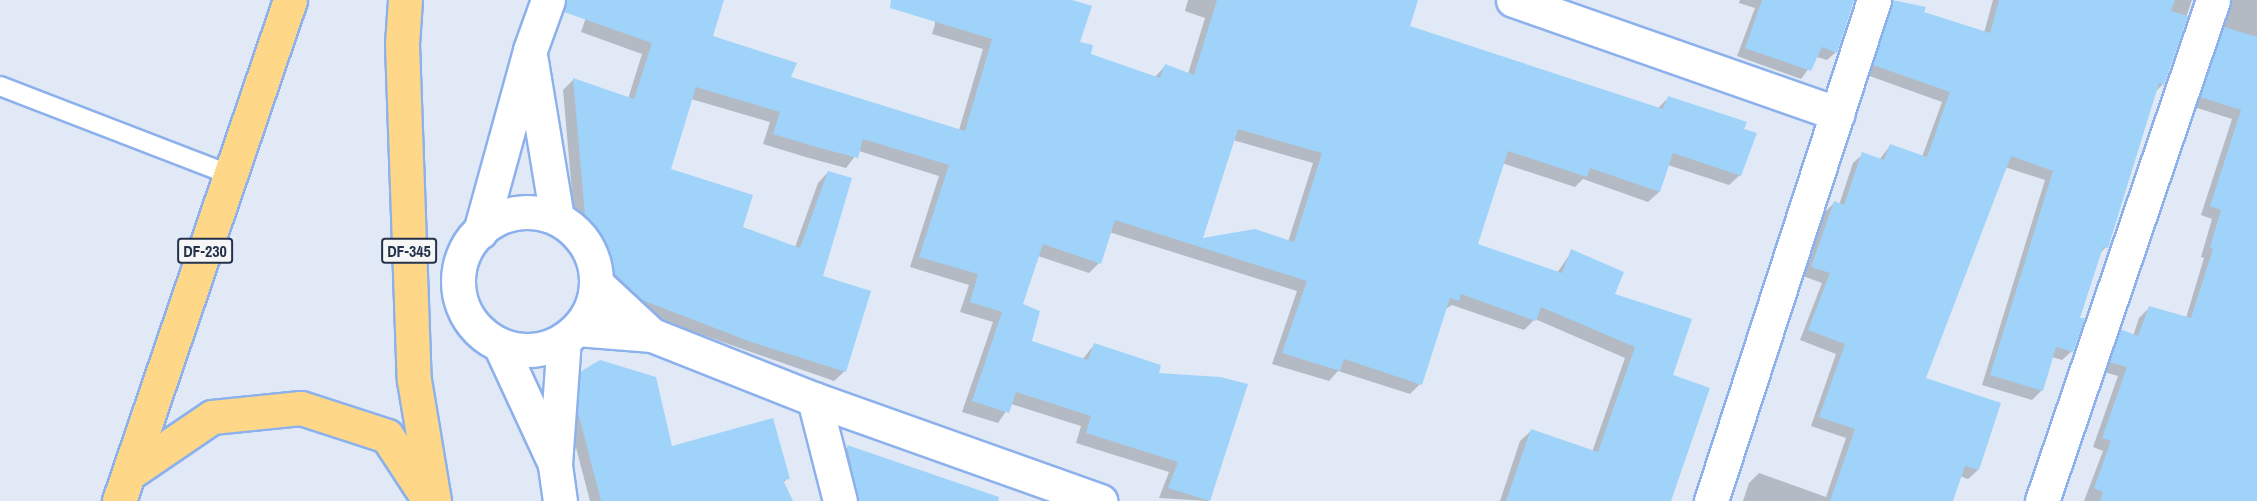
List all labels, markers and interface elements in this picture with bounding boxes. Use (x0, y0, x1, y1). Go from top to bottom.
road number: DF-230 (176, 238, 234, 264)
road number: DF-345 (380, 238, 438, 264)

